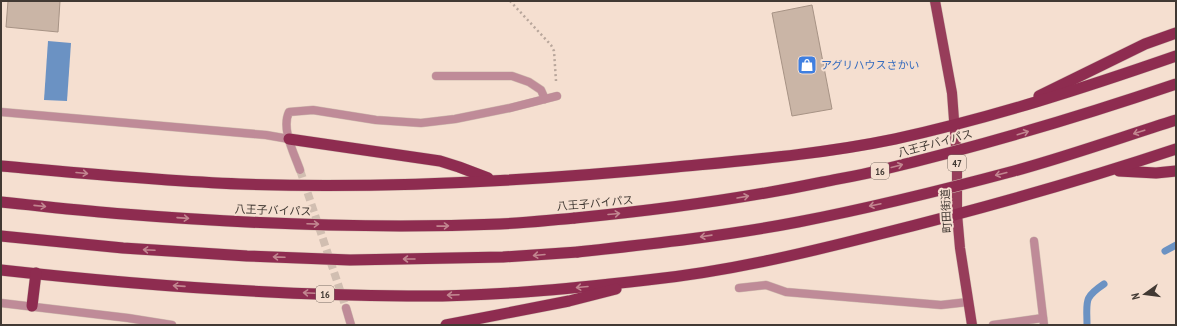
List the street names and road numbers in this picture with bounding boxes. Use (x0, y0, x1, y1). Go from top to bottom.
street label: 八王子バイパス (896, 126, 974, 160)
road number: 47 (948, 155, 966, 171)
road number: 16 (871, 163, 889, 179)
street label: 町田街道 (938, 189, 954, 233)
street label: 八王子バイパス (556, 193, 634, 213)
street label: 八王子バイパス (234, 202, 312, 218)
road number: 16 (316, 286, 334, 302)

